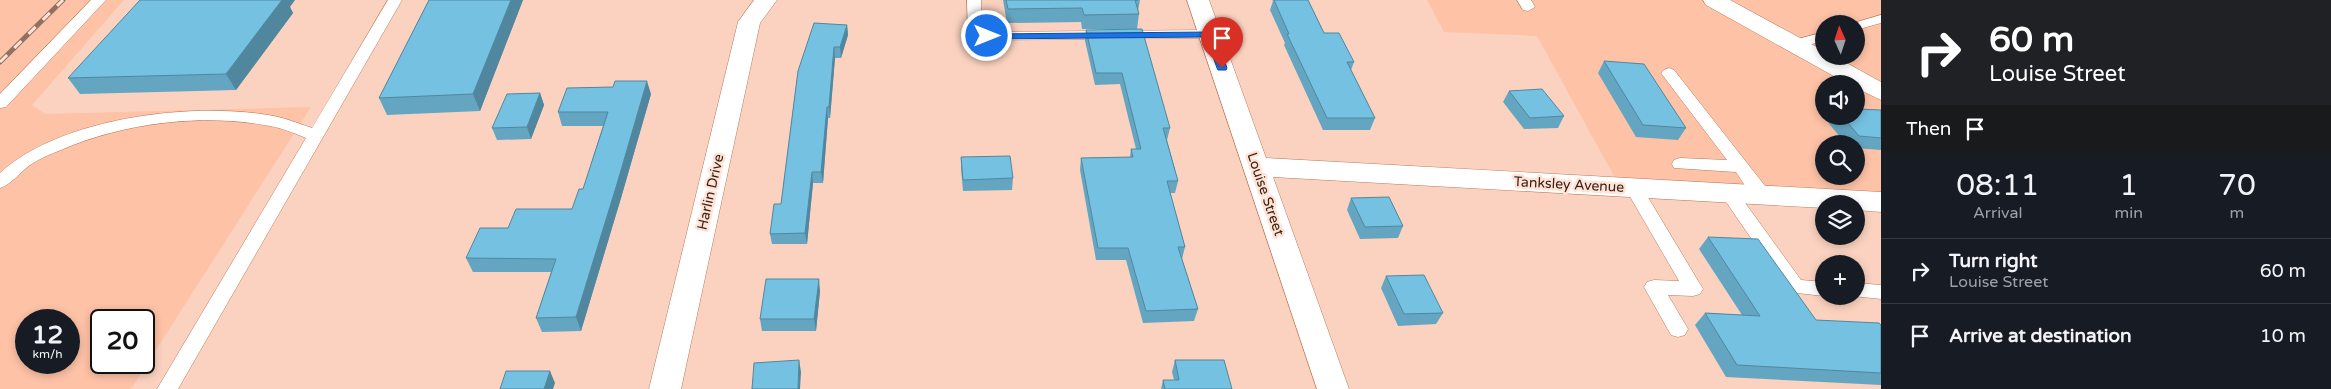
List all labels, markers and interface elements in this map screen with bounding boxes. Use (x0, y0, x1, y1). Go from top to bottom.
position arrow (960, 9, 1012, 61)
north arrow (1815, 15, 1865, 65)
map controls (1815, 15, 1865, 305)
pin (1201, 17, 1243, 68)
text: 60 m (1989, 19, 2074, 61)
icon: right (1906, 20, 1971, 85)
icon: arrive (1208, 24, 1236, 52)
text: Louise Street (1989, 61, 2126, 87)
button: sound (1815, 75, 1865, 125)
icon: arrive (1961, 115, 1989, 143)
text: Then (1906, 118, 1951, 140)
button: search (1815, 135, 1865, 185)
street label: Louise Street (1243, 150, 1288, 239)
street label: Harlin Drive (693, 152, 727, 232)
text: 08:11 (1956, 167, 2039, 204)
text: 1 (2119, 167, 2138, 204)
text: 70 (2218, 167, 2256, 204)
street label: Tanksley Avenue (1513, 173, 1625, 196)
button: layers (1815, 195, 1865, 245)
text: Arrival (1973, 203, 2022, 223)
text: min (2115, 203, 2143, 223)
text: m (2230, 203, 2244, 223)
text: Turn right (1949, 250, 2037, 272)
button: + (1815, 255, 1865, 305)
icon: right (1906, 257, 1934, 285)
text: 60 m (2260, 260, 2306, 282)
text: Louise Street (1949, 272, 2048, 292)
speed limit sign: 20 (90, 309, 155, 374)
text: 12 (32, 320, 63, 350)
icon: arrive (1906, 322, 1934, 350)
text: Arrive at destination (1949, 325, 2132, 347)
text: 10 m (2260, 325, 2306, 347)
text: km/h (32, 347, 63, 361)

